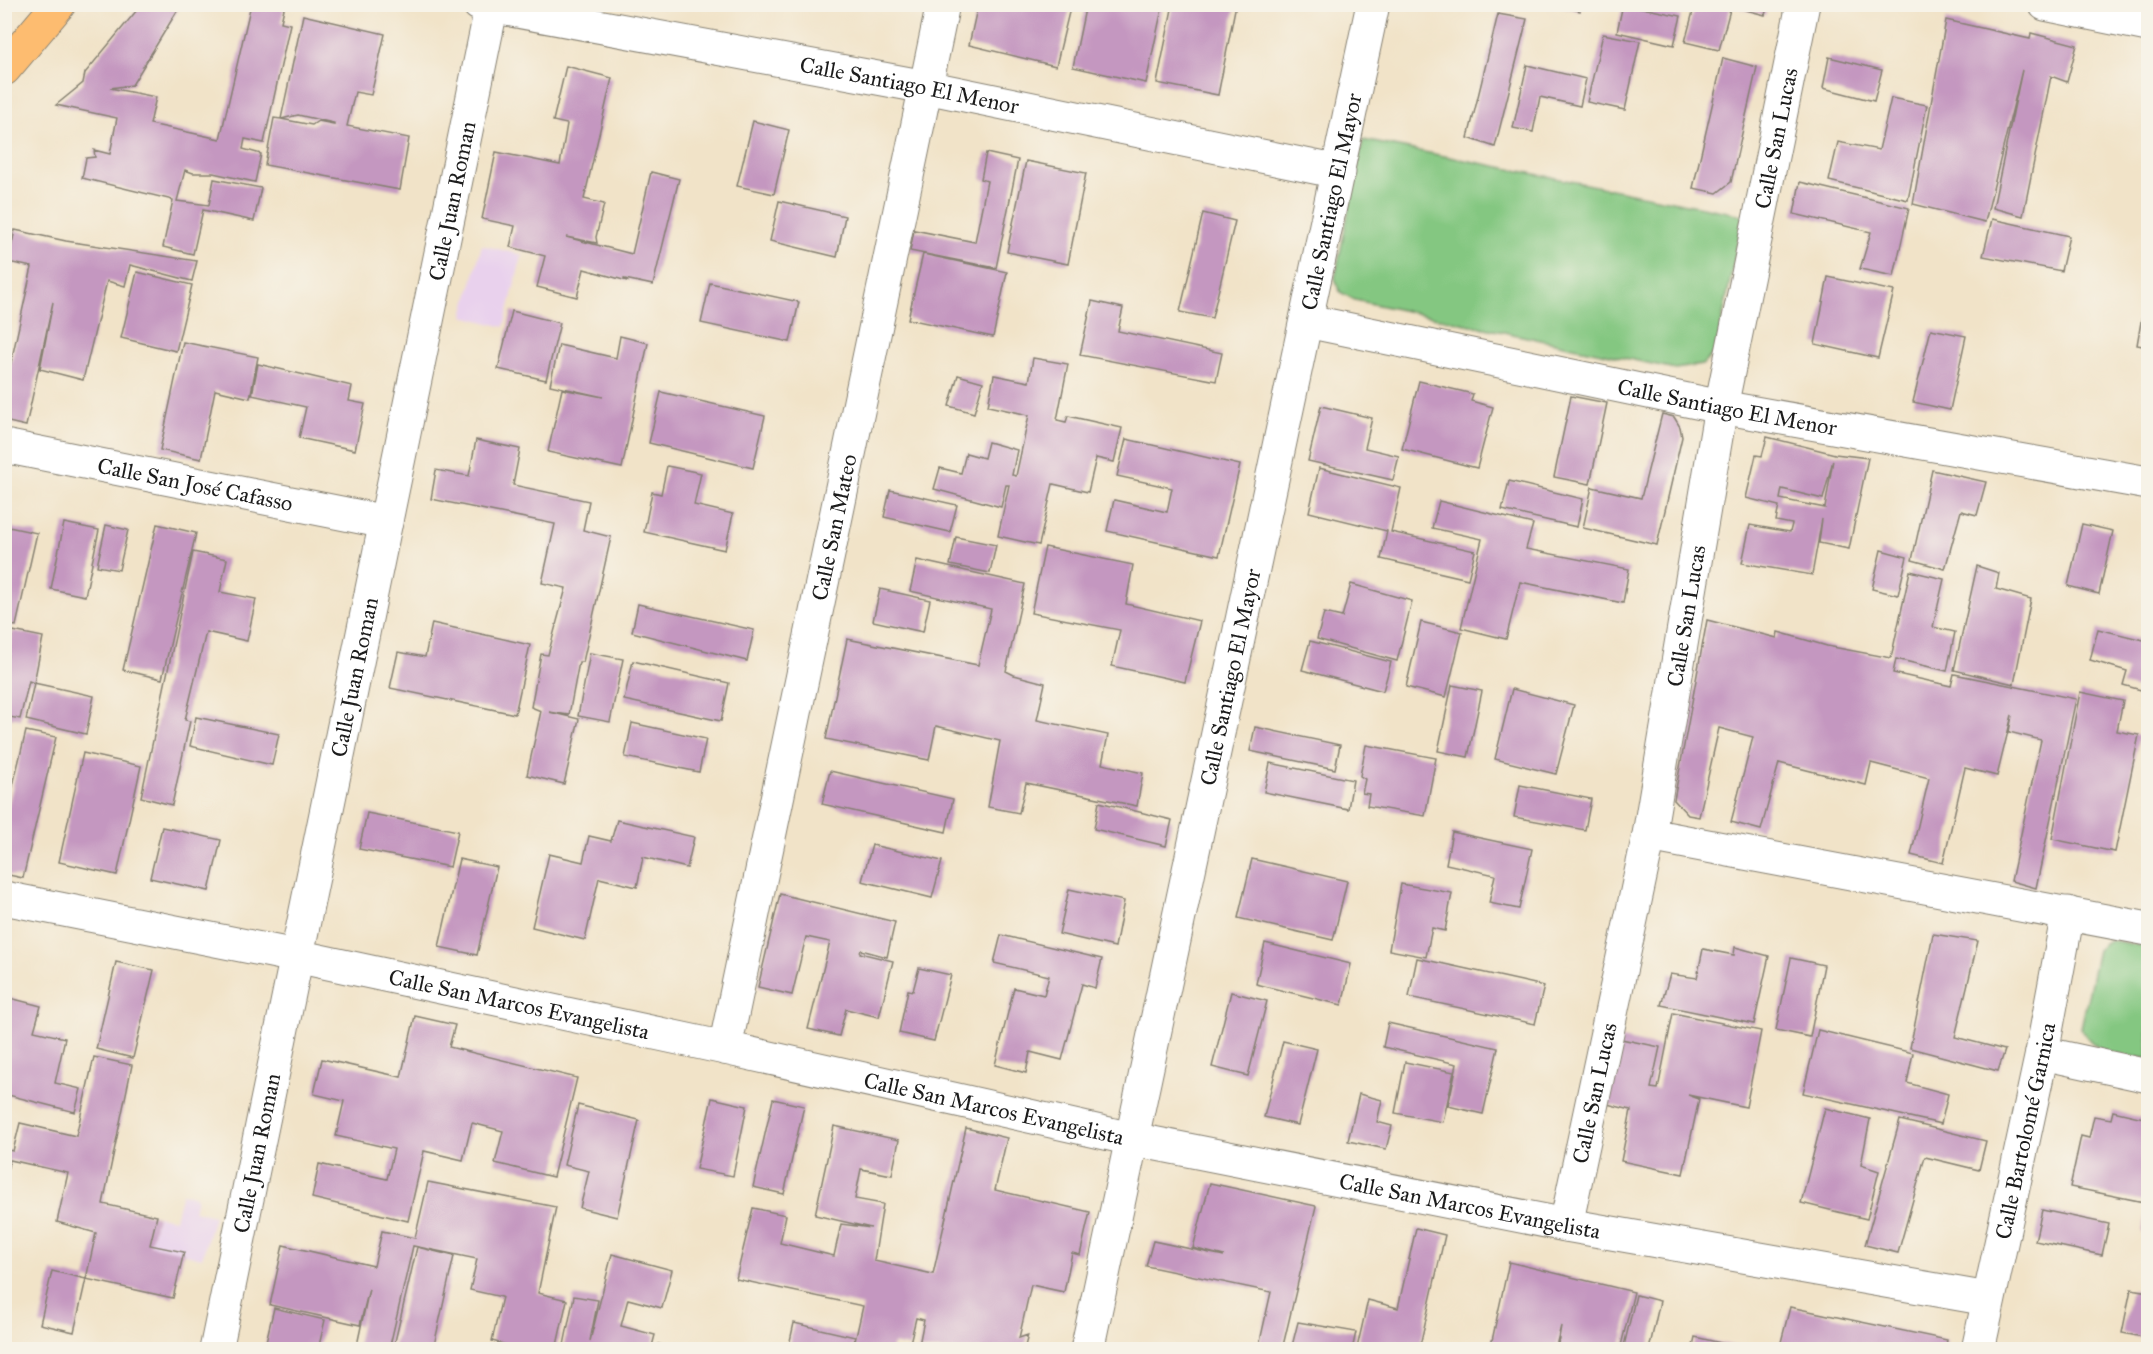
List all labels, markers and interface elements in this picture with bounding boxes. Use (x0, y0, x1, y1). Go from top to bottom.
street label: Calle Santiago El Menor (798, 51, 1022, 120)
street label: Calle San Lucas (1749, 65, 1804, 211)
street label: Calle Santiago El Mayor (1295, 90, 1368, 313)
street label: Calle Juan Roman (423, 119, 482, 283)
street label: Calle Santiago El Menor (1615, 373, 1840, 442)
street label: Calle San José Cafasso (95, 452, 295, 517)
street label: Calle San Mateo (806, 452, 863, 603)
street label: Calle San Lucas (1661, 543, 1712, 689)
street label: Calle Santiago El Mayor (1194, 565, 1267, 788)
street label: Calle Juan Roman (325, 595, 384, 759)
street label: Calle San Marcos Evangelista (386, 963, 653, 1046)
street label: Calle San Lucas (1566, 1020, 1623, 1166)
street label: Calle Bartolomé Garnica (1989, 1020, 2061, 1242)
street label: Calle San Marcos Evangelista (861, 1066, 1127, 1151)
street label: Calle Juan Roman (227, 1071, 286, 1235)
street label: Calle San Marcos Evangelista (1337, 1167, 1603, 1245)

